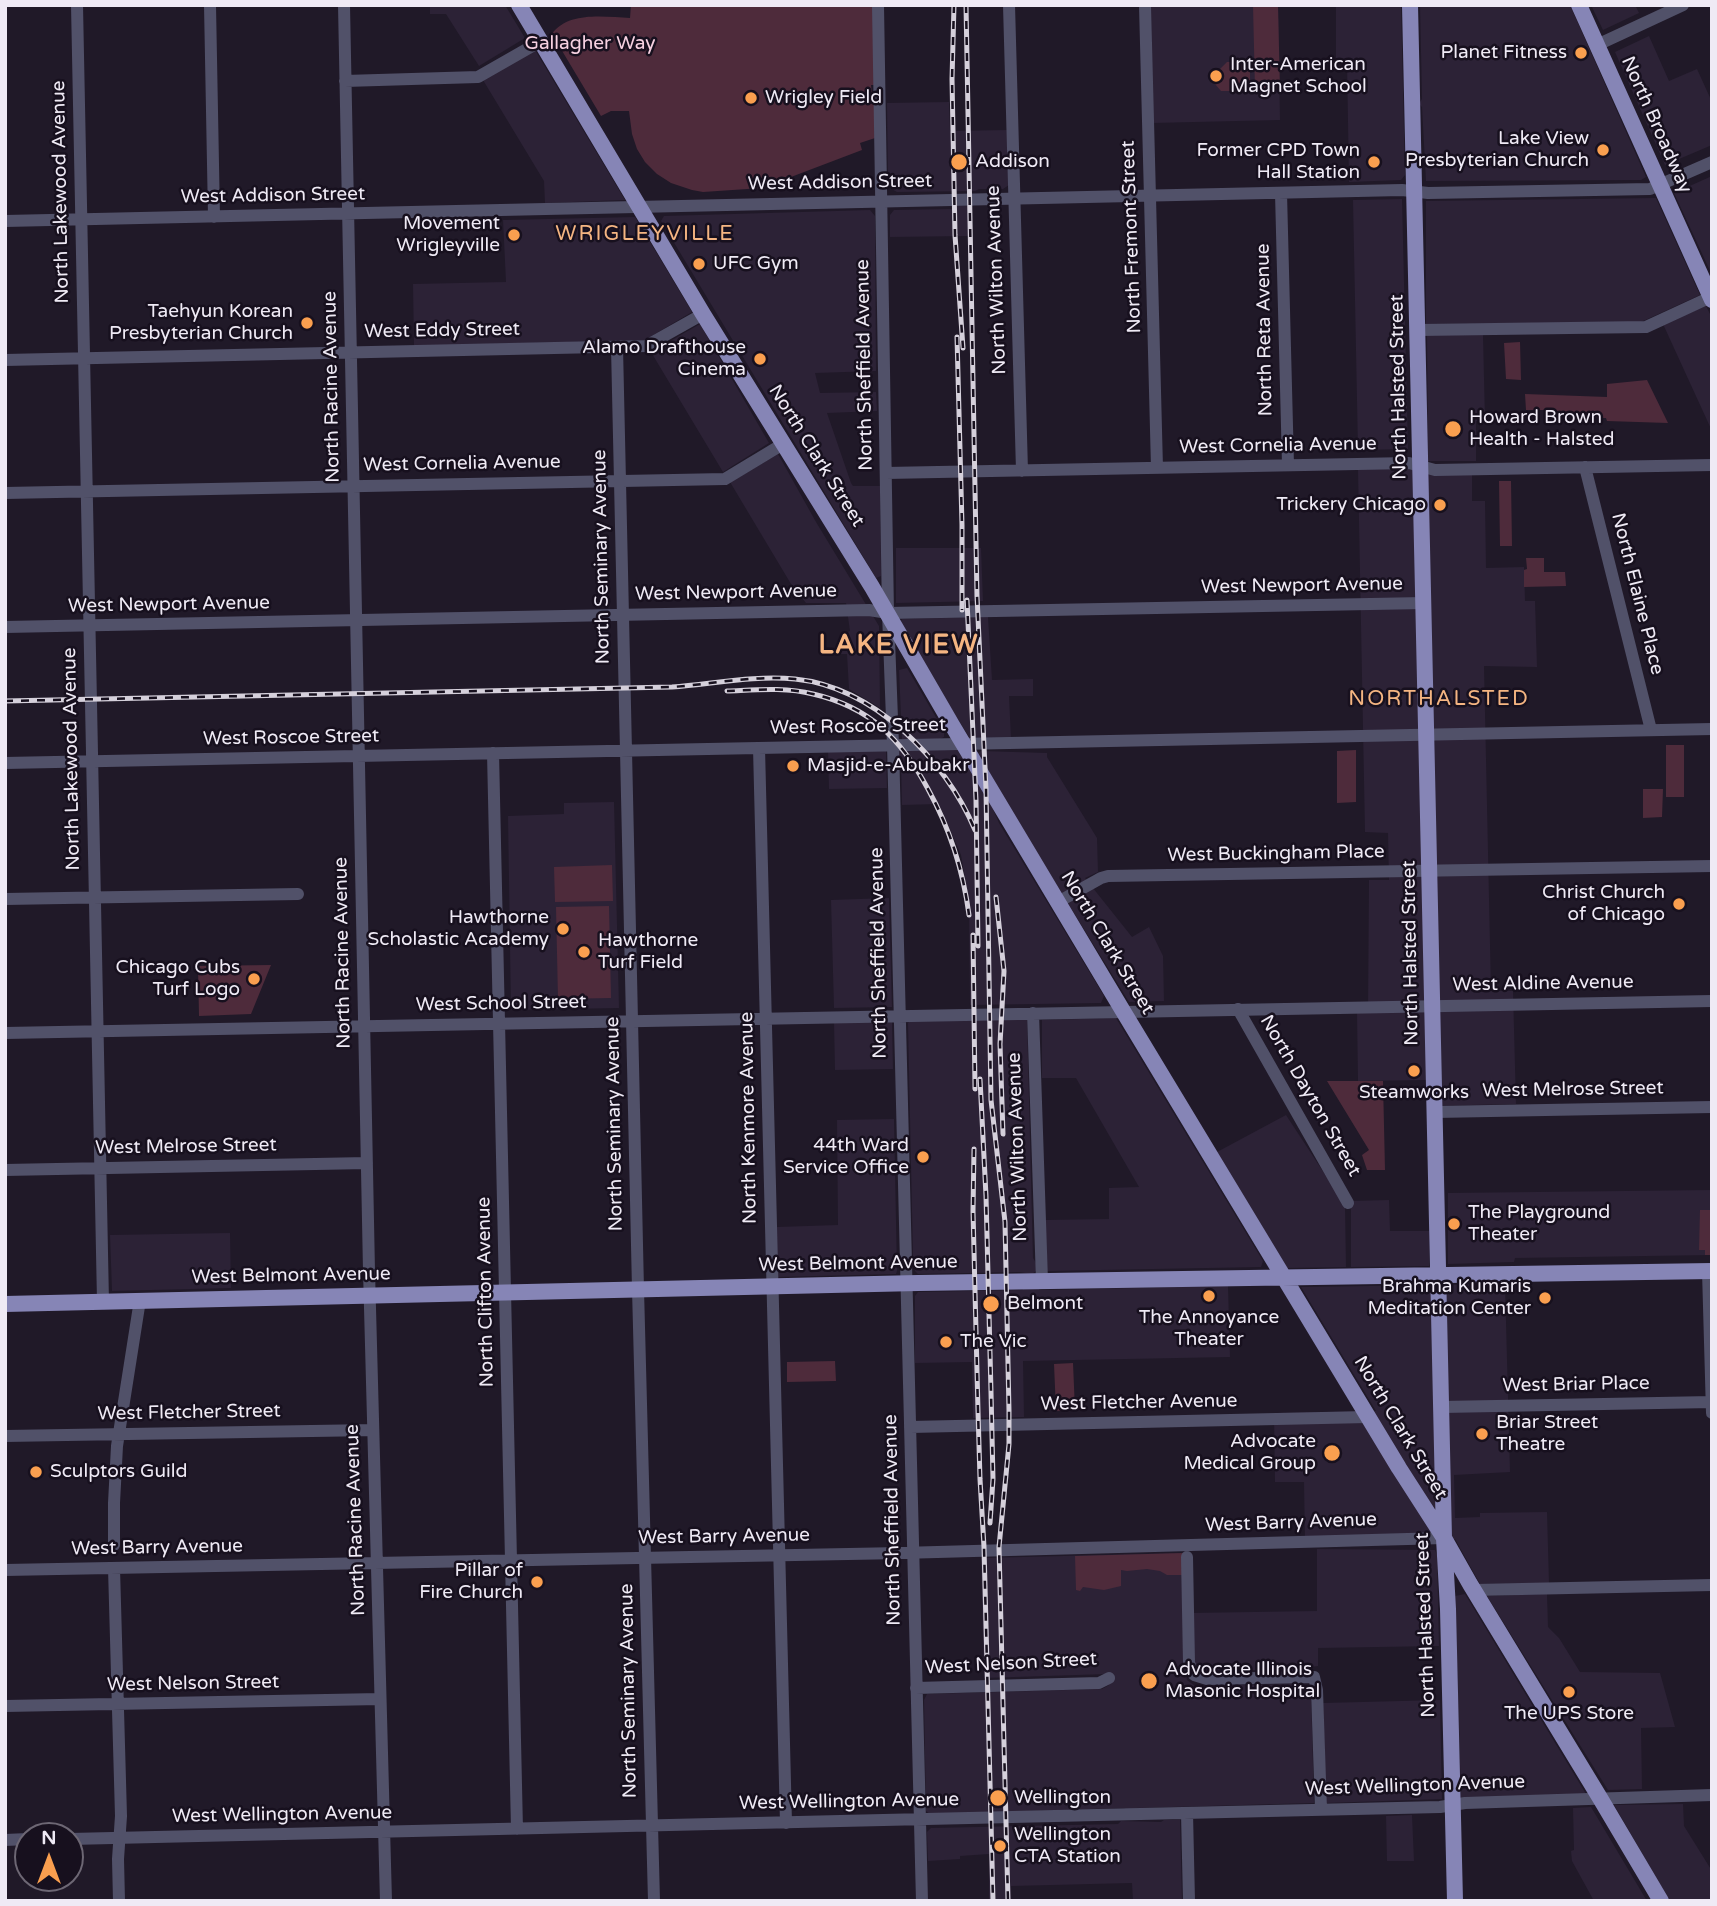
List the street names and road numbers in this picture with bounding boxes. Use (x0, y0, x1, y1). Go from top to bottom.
street label: North Broadway (1616, 53, 1696, 197)
street label: North Lakewood Avenue (48, 80, 74, 304)
street label: North Fremont Street (1117, 140, 1147, 334)
street label: West Addison Street (748, 170, 932, 196)
street label: West Addison Street (181, 183, 365, 209)
street label: North Wilton Avenue (982, 185, 1012, 375)
street label: North Reta Avenue (1252, 243, 1278, 417)
street label: North Sheffield Avenue (852, 259, 878, 471)
street label: North Racine Avenue (319, 291, 345, 483)
street label: North Halsted Street (1386, 294, 1412, 480)
street label: West Eddy Street (364, 318, 520, 344)
street label: North Clark Street (763, 381, 869, 531)
street label: West Cornelia Avenue (1179, 433, 1377, 459)
street label: North Seminary Avenue (589, 449, 615, 665)
street label: West Cornelia Avenue (363, 451, 561, 477)
street label: North Elaine Place (1606, 511, 1668, 677)
street label: West Newport Avenue (1201, 573, 1403, 599)
street label: West Newport Avenue (635, 580, 837, 606)
street label: West Newport Avenue (68, 592, 270, 618)
street label: North Lakewood Avenue (59, 647, 85, 871)
street label: West Roscoe Street (770, 714, 946, 740)
street label: West Roscoe Street (203, 725, 379, 751)
street label: West Buckingham Place (1167, 841, 1385, 867)
street label: North Sheffield Avenue (866, 847, 892, 1059)
street label: North Racine Avenue (330, 857, 356, 1049)
street label: North Halsted Street (1398, 860, 1424, 1046)
street label: North Clark Street (1055, 867, 1159, 1019)
street label: West Aldine Avenue (1452, 971, 1634, 997)
street label: West School Street (415, 991, 587, 1017)
street label: North Dayton Street (1255, 1011, 1365, 1181)
street label: North Kenmore Avenue (736, 1012, 762, 1224)
street label: North Seminary Avenue (602, 1016, 628, 1232)
street label: North Wilton Avenue (1003, 1052, 1033, 1242)
street label: West Melrose Street (1482, 1077, 1664, 1103)
street label: West Melrose Street (95, 1134, 277, 1160)
street label: North Clifton Avenue (473, 1197, 499, 1387)
street label: West Belmont Avenue (758, 1251, 958, 1277)
street label: West Belmont Avenue (191, 1263, 391, 1289)
street label: North Clark Street (1348, 1352, 1452, 1504)
street label: West Briar Place (1502, 1372, 1650, 1398)
street label: West Fletcher Avenue (1040, 1390, 1238, 1416)
street label: West Fletcher Street (97, 1400, 281, 1426)
street label: North Sheffield Avenue (880, 1414, 906, 1626)
street label: North Racine Avenue (341, 1424, 371, 1616)
street label: West Barry Avenue (1205, 1509, 1377, 1537)
street label: West Barry Avenue (638, 1524, 810, 1550)
street label: North Halsted Street (1411, 1532, 1441, 1718)
street label: West Barry Avenue (71, 1535, 243, 1561)
street label: North Seminary Avenue (616, 1583, 642, 1799)
street label: West Nelson Street (924, 1648, 1098, 1680)
street label: West Nelson Street (107, 1671, 279, 1697)
street label: West Wellington Avenue (1304, 1771, 1526, 1801)
street label: West Wellington Avenue (739, 1789, 959, 1815)
street label: West Wellington Avenue (172, 1802, 392, 1828)

